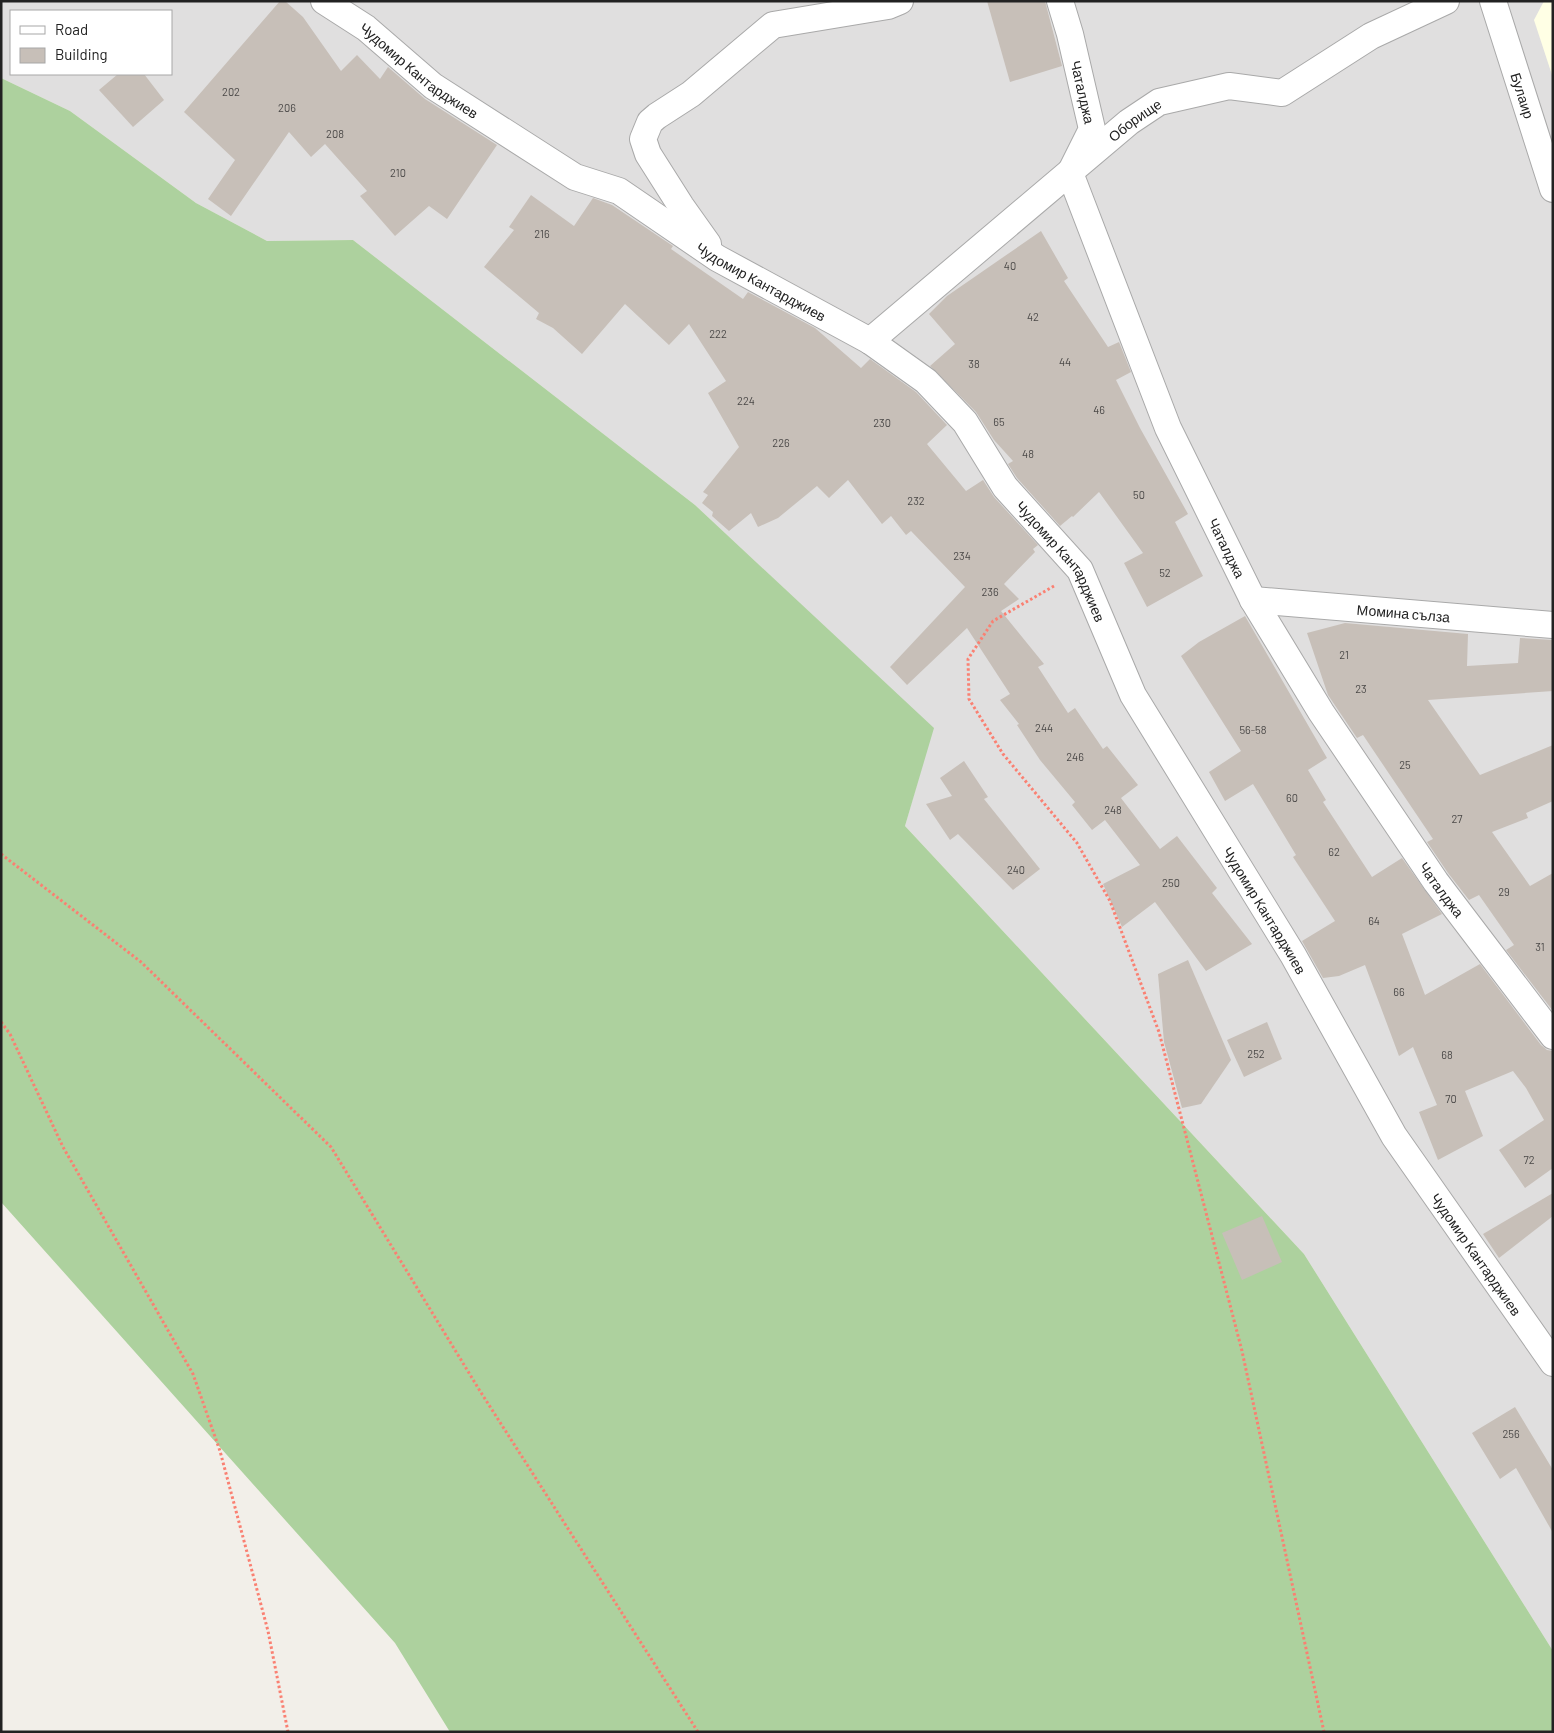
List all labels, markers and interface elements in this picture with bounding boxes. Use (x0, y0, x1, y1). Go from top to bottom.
legend (10, 10, 172, 75)
street label: Чудомир Кантарджиев (357, 18, 482, 121)
text: Road (55, 20, 88, 38)
text: Building (55, 45, 108, 63)
street label: Чаталджа (1068, 59, 1099, 125)
street label: Булаир (1508, 70, 1538, 121)
house number: 202 (222, 85, 240, 98)
street label: Оборище (1104, 95, 1164, 145)
house number: 206 (278, 101, 296, 114)
house number: 208 (326, 127, 344, 140)
house number: 210 (390, 166, 406, 179)
house number: 216 (534, 227, 550, 240)
street label: Чудомир Кантарджиев (693, 238, 829, 324)
house number: 40 (1004, 259, 1016, 272)
house number: 42 (1027, 310, 1039, 323)
house number: 222 (709, 327, 727, 340)
house number: 44 (1059, 355, 1071, 368)
house number: 38 (968, 357, 980, 370)
house number: 224 (737, 394, 755, 407)
house number: 46 (1093, 403, 1105, 416)
house number: 65 (993, 415, 1005, 428)
house number: 230 (873, 416, 891, 429)
house number: 226 (772, 436, 790, 449)
house number: 48 (1022, 447, 1034, 460)
house number: 50 (1133, 488, 1145, 501)
house number: 232 (907, 494, 925, 507)
street label: Чудомир Кантарджиев (1013, 497, 1109, 624)
street label: Чаталджа (1205, 515, 1249, 581)
house number: 234 (953, 549, 971, 562)
house number: 52 (1159, 566, 1171, 579)
house number: 236 (981, 585, 999, 598)
street label: Момина сълза (1356, 600, 1451, 625)
house number: 21 (1339, 648, 1349, 661)
house number: 23 (1355, 682, 1367, 695)
house number: 244 (1035, 721, 1053, 734)
house number: 56-58 (1239, 723, 1267, 736)
house number: 246 (1066, 750, 1084, 763)
house number: 25 (1399, 758, 1411, 771)
house number: 60 (1286, 791, 1298, 804)
house number: 248 (1104, 803, 1122, 816)
house number: 27 (1451, 812, 1463, 825)
street label: Чудомир Кантарджиев (1220, 844, 1310, 977)
house number: 62 (1328, 845, 1340, 858)
street label: Чаталджа (1416, 858, 1468, 921)
house number: 240 (1007, 863, 1025, 876)
house number: 250 (1162, 876, 1180, 889)
house number: 29 (1498, 885, 1510, 898)
house number: 64 (1368, 914, 1380, 927)
house number: 31 (1535, 940, 1545, 953)
house number: 66 (1393, 985, 1405, 998)
house number: 252 (1247, 1047, 1265, 1060)
house number: 68 (1441, 1048, 1453, 1061)
house number: 70 (1445, 1092, 1457, 1105)
house number: 72 (1523, 1153, 1535, 1166)
street label: Чудомир Кантарджиев (1428, 1189, 1525, 1318)
house number: 256 (1502, 1427, 1520, 1440)

